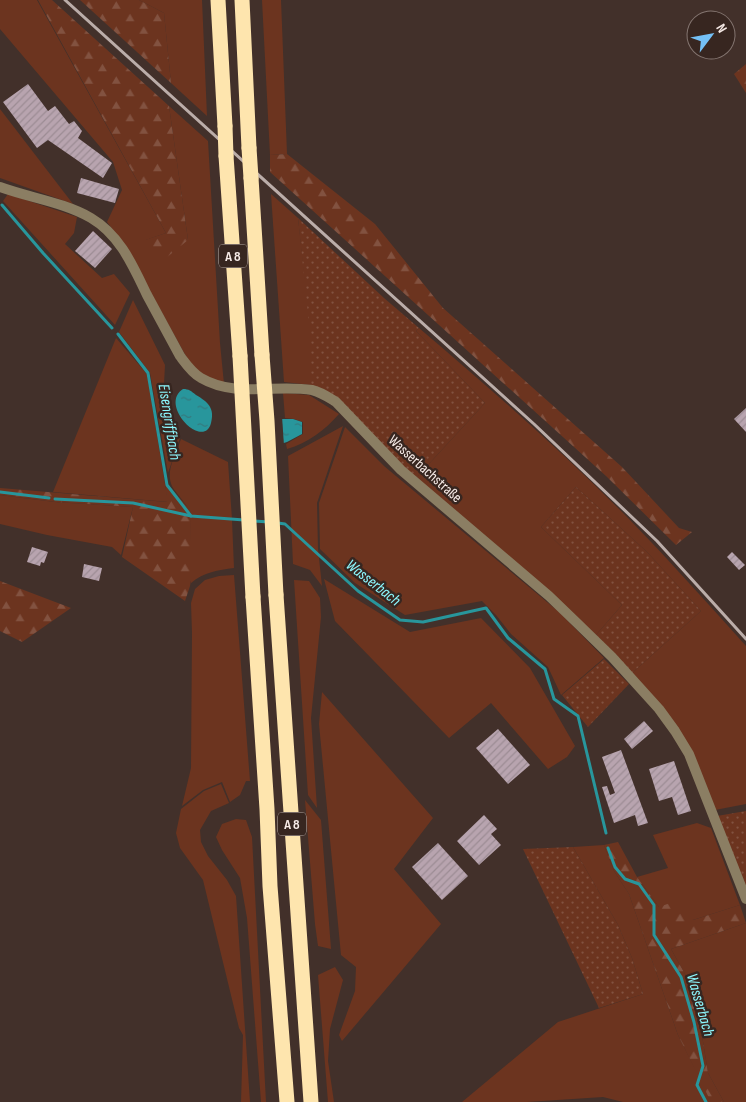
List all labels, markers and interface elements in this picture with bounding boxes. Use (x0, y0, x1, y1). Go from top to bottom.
north arrow (686, 10, 736, 60)
text: N (712, 21, 731, 36)
road number: A 8 (219, 245, 247, 268)
water label: Eisengriffbach (154, 383, 184, 462)
street label: Wasserbachstraße (384, 431, 466, 507)
water label: Wasserbach (342, 556, 404, 610)
road number: A 8 (278, 812, 306, 836)
water label: Wasserbach (682, 972, 718, 1039)

